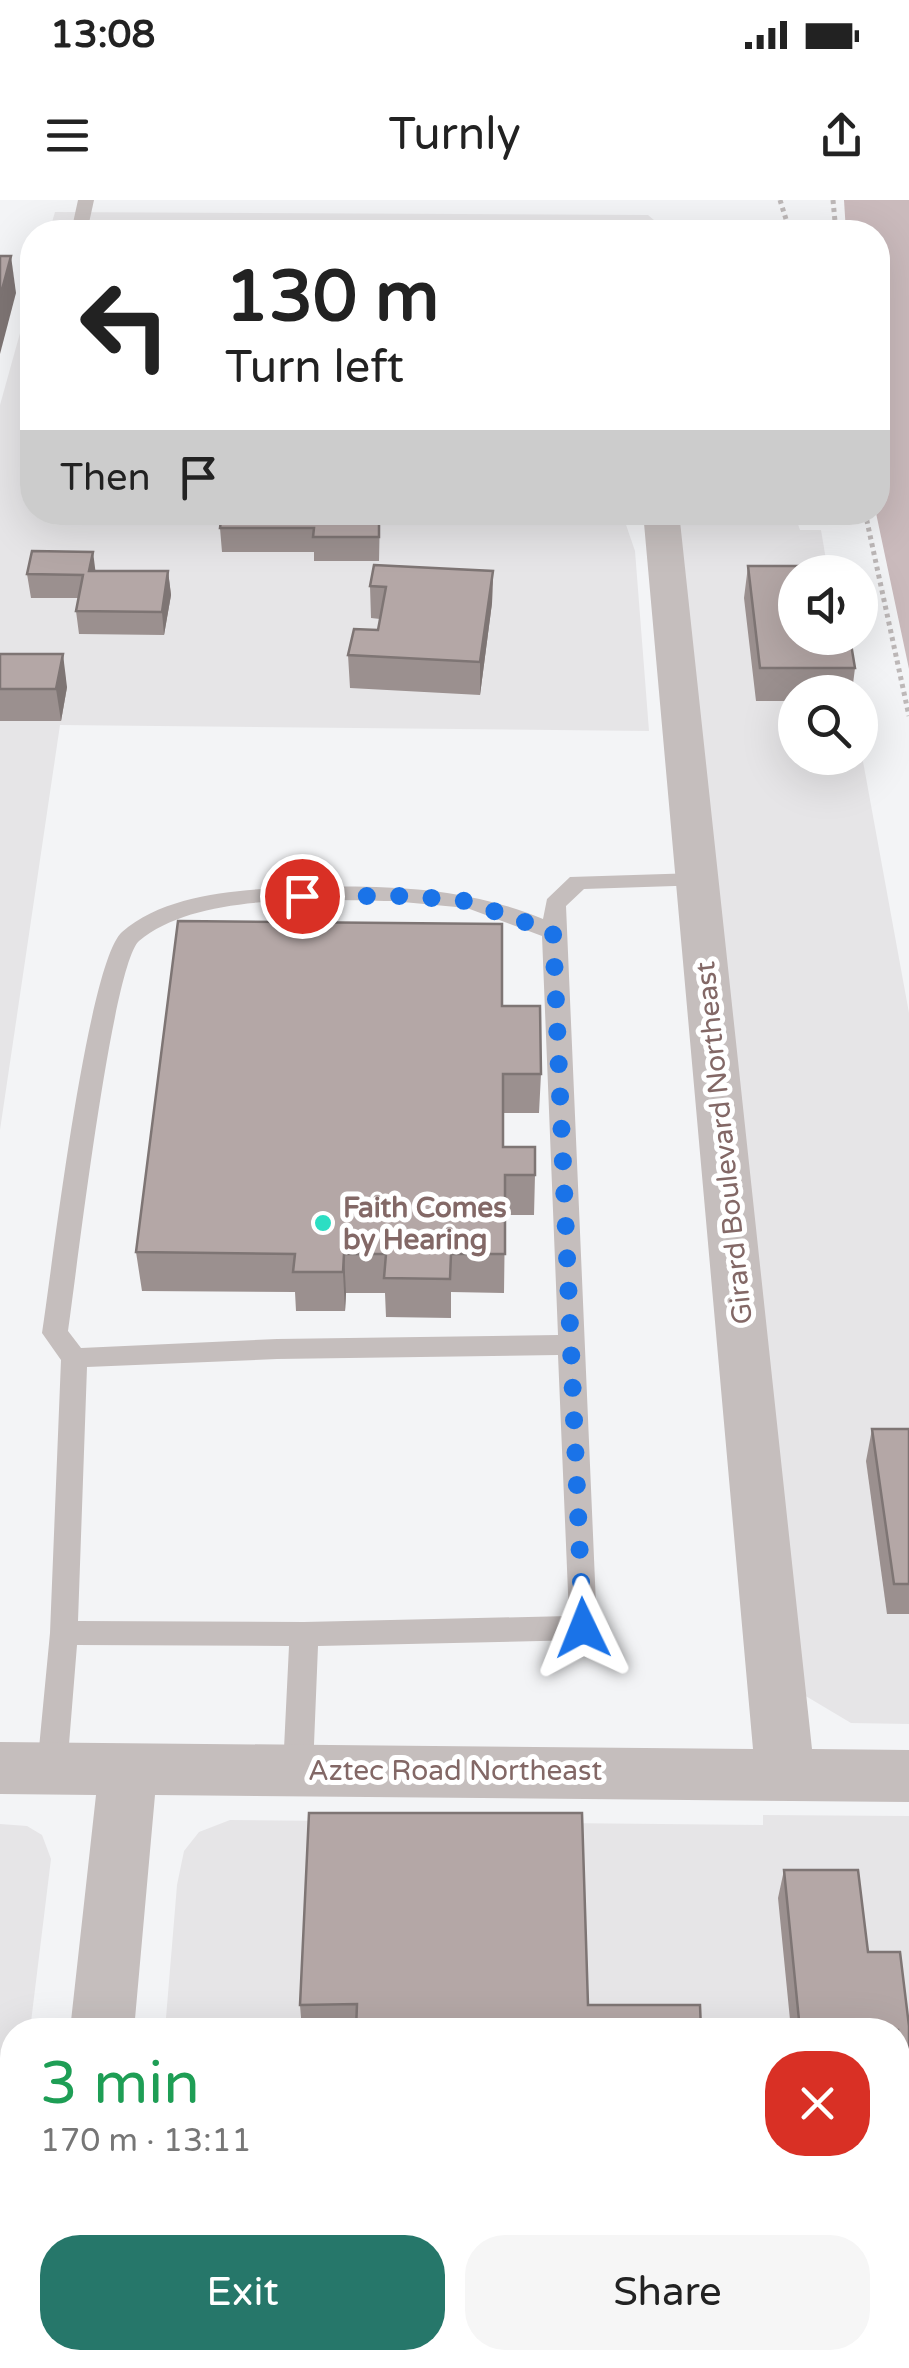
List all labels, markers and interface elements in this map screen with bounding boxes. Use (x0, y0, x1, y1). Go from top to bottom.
text: 13:08 (50, 12, 155, 58)
icon: menu (40, 108, 95, 163)
text: Turnly (388, 108, 521, 162)
icon: share (814, 108, 869, 163)
text: 130 m (225, 256, 439, 340)
icon: left (60, 260, 190, 390)
text: Turn left (225, 341, 404, 395)
icon: arrive (171, 450, 226, 505)
text: Then (60, 455, 151, 501)
map controls (778, 555, 878, 775)
button: sound (778, 555, 878, 655)
button: search (778, 675, 878, 775)
pin (260, 854, 345, 939)
icon: arrive (275, 869, 330, 924)
street label: Girard Boulevard Northeast (688, 959, 760, 1326)
place label: Faith Comes by Hearing (343, 1191, 507, 1257)
marker: Faith Comes by Hearing (312, 1212, 334, 1234)
position arrow (531, 1576, 635, 1680)
street label: Aztec Road Northeast (308, 1754, 602, 1788)
text: 3 min (40, 2048, 200, 2120)
button: close (765, 2051, 870, 2156)
text: 170 m · 13:11 (40, 2122, 252, 2160)
button: Exit (40, 2235, 445, 2350)
button: Share (465, 2235, 870, 2350)

